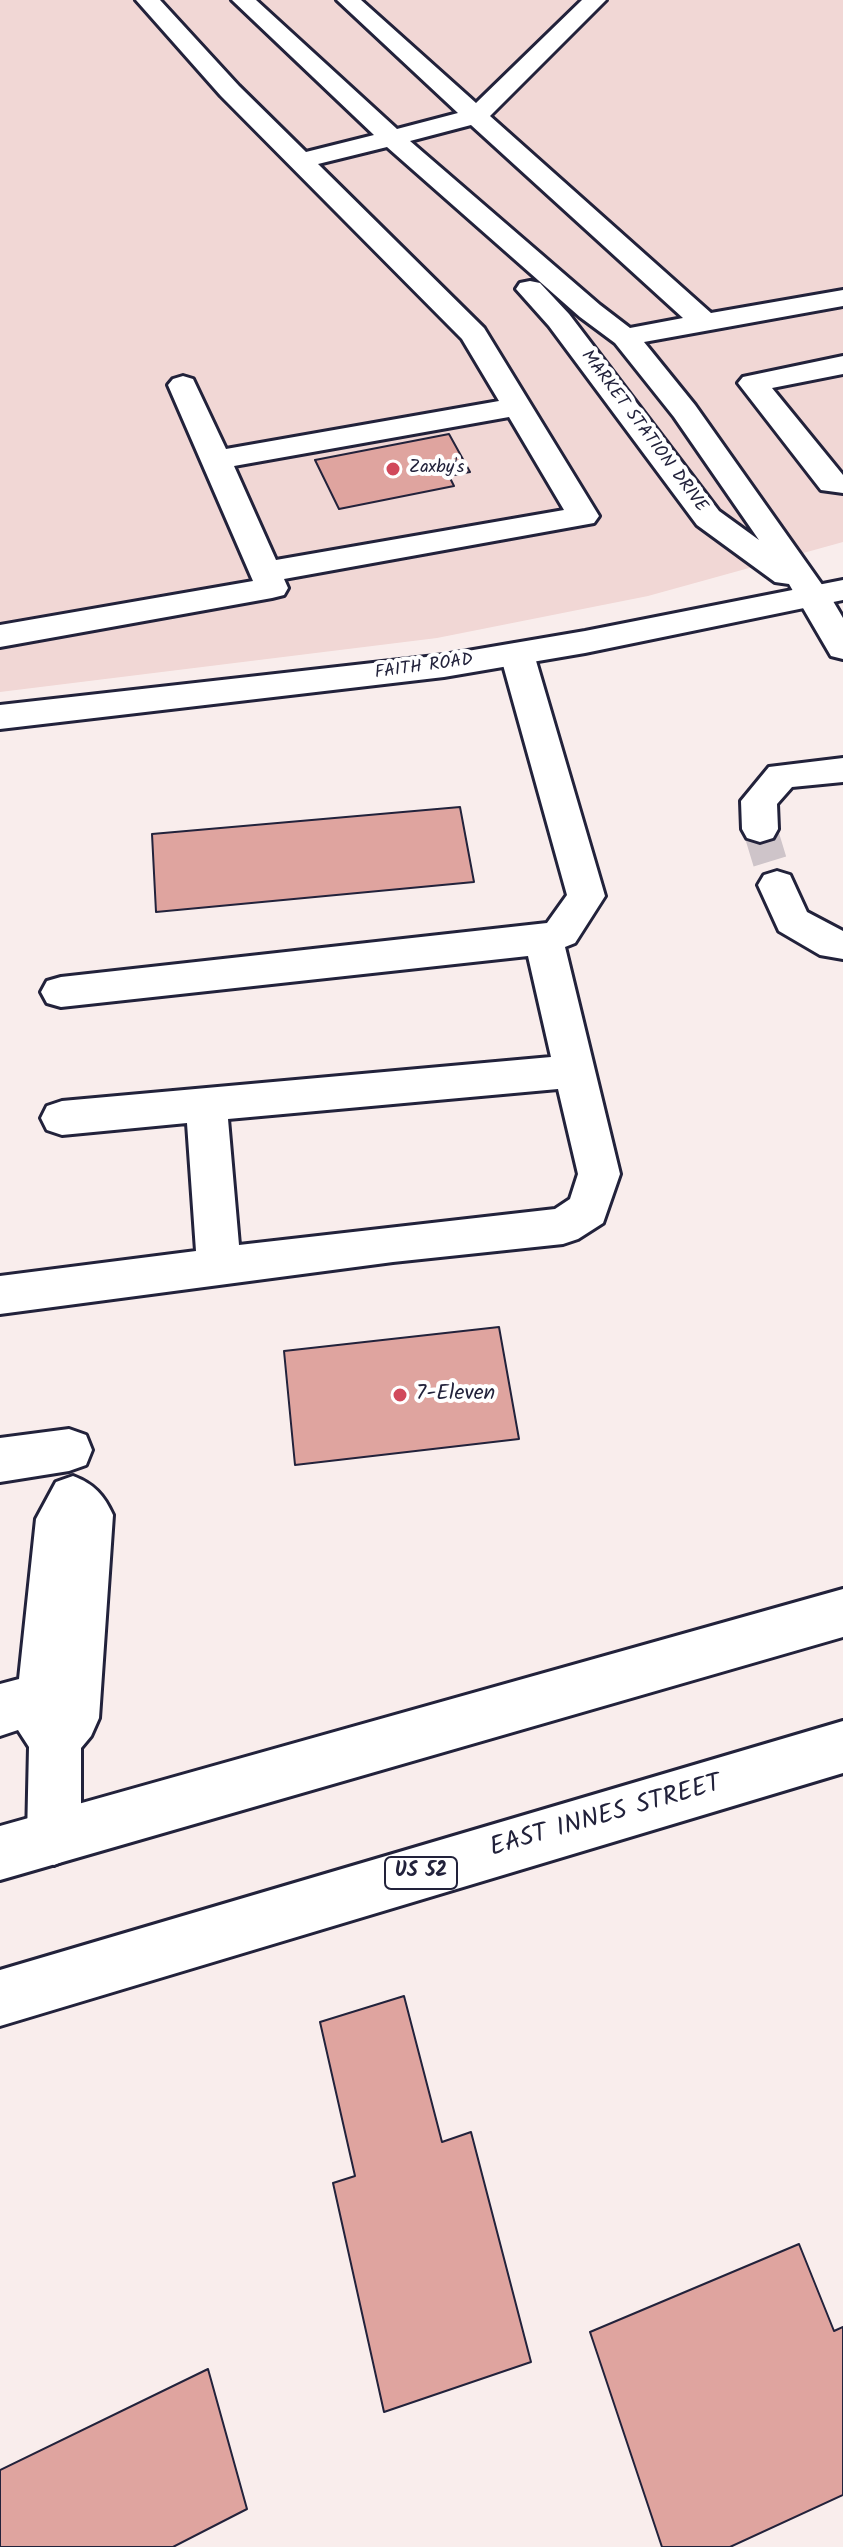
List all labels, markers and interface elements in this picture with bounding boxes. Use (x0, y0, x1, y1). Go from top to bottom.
street label: MARKET STATION DRIVE (575, 347, 711, 517)
place label: Zaxby's (409, 458, 464, 480)
marker: Zaxby's (384, 460, 402, 478)
street label: FAITH ROAD (374, 650, 474, 686)
place label: 7-Eleven (416, 1382, 495, 1408)
marker: 7-Eleven (391, 1386, 409, 1404)
street label: EAST INNES STREET (487, 1770, 725, 1866)
road number: US 52 (385, 1857, 457, 1889)

